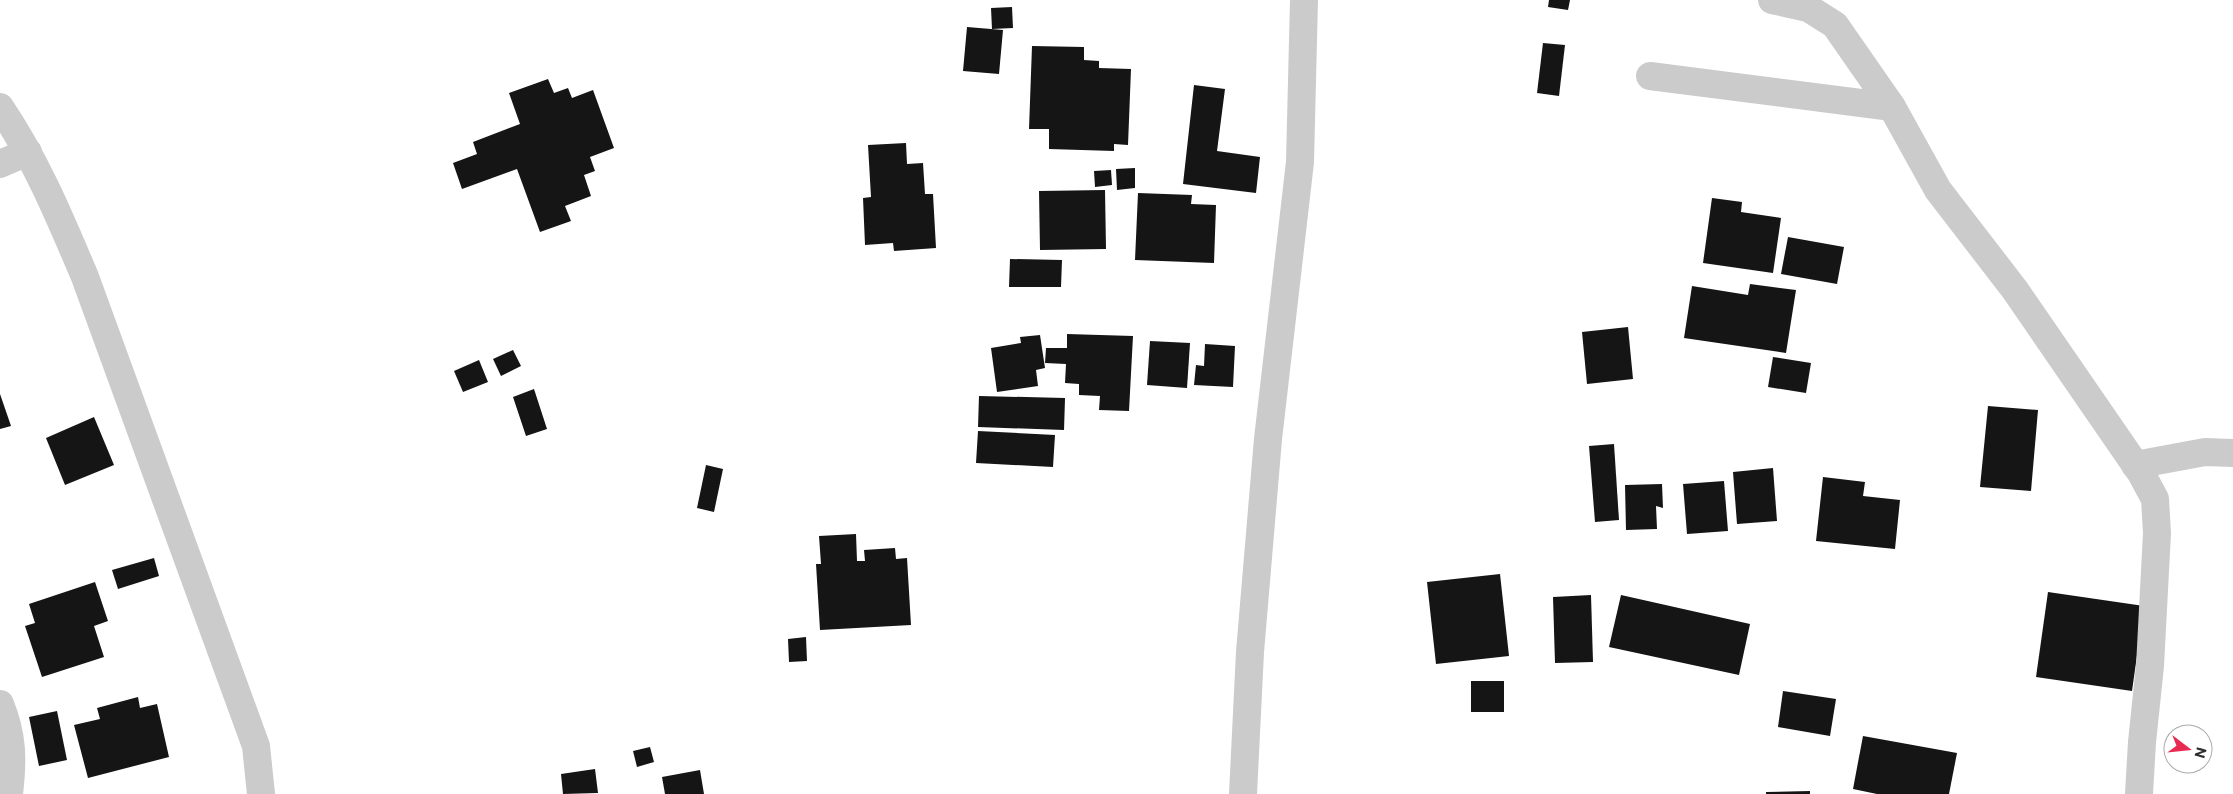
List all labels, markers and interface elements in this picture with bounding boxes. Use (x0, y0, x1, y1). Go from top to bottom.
north arrow (2163, 724, 2213, 774)
text: N (2191, 745, 2211, 760)

